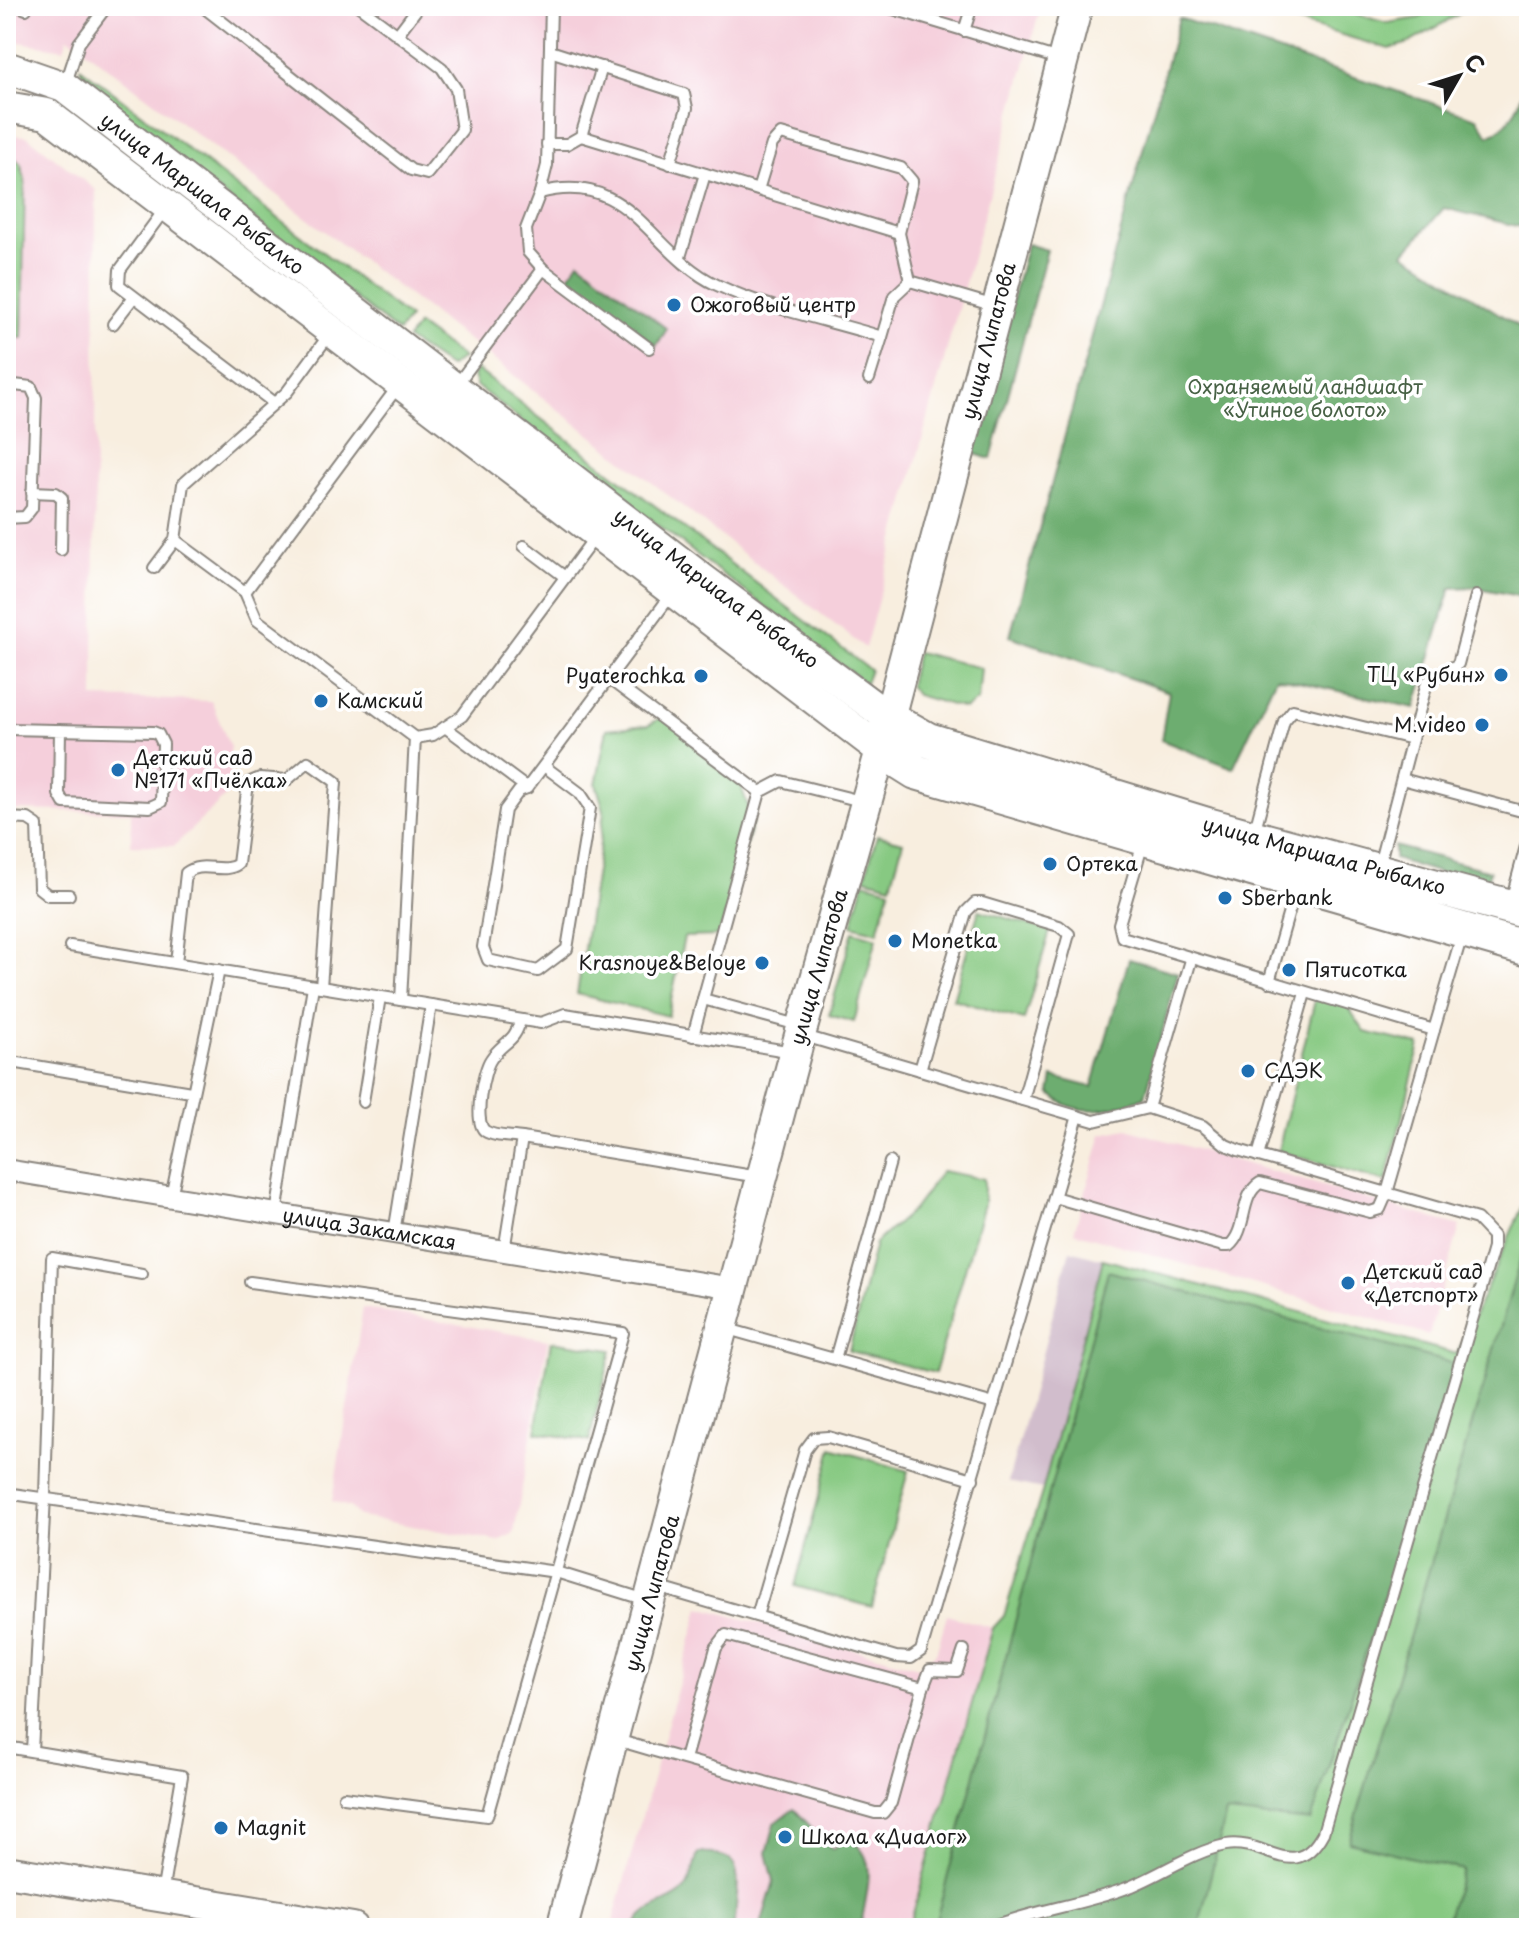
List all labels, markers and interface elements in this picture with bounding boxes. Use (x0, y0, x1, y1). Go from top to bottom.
north arrow (1419, 36, 1499, 116)
text: С (1458, 46, 1494, 79)
street label: улица Маршала Рыбалко (95, 104, 311, 281)
street label: улица Липатова (953, 258, 1023, 422)
place label: Ожоговый центр (690, 289, 856, 319)
marker: Ожоговый центр (665, 296, 683, 314)
park label: Охраняемый ландшафт «Утиное болото» (1187, 371, 1423, 424)
street label: улица Маршала Рыбалко (608, 500, 826, 675)
place label: ТЦ «Рубин» (1367, 659, 1485, 689)
place label: Pyaterochka (566, 660, 686, 690)
marker: ТЦ «Рубин» (1492, 666, 1510, 684)
marker: Pyaterochka (692, 667, 710, 685)
place label: Камский (337, 685, 423, 715)
marker: Камский (312, 692, 330, 710)
place label: M.video (1394, 709, 1466, 739)
marker: M.video (1473, 716, 1491, 734)
place label: Детский сад №171 «Пчёлка» (133, 742, 287, 795)
marker: Детский сад №171 «Пчёлка» (109, 761, 127, 779)
street label: улица Маршала Рыбалко (1199, 808, 1449, 902)
place label: Ортека (1066, 848, 1138, 878)
marker: Ортека (1041, 855, 1059, 873)
place label: Sberbank (1241, 882, 1333, 912)
street label: улица Липатова (781, 885, 855, 1048)
marker: Sberbank (1216, 889, 1234, 907)
place label: Monetka (911, 925, 998, 955)
marker: Monetka (886, 932, 904, 950)
place label: Krasnoye&Beloye (579, 947, 746, 977)
marker: Krasnoye&Beloye (753, 954, 771, 972)
place label: Пятисотка (1305, 954, 1407, 984)
marker: Пятисотка (1280, 961, 1298, 979)
place label: СДЭК (1264, 1055, 1323, 1085)
marker: СДЭК (1239, 1062, 1257, 1080)
street label: улица Закамская (280, 1199, 458, 1257)
place label: Детский сад «Детспорт» (1363, 1256, 1483, 1309)
marker: Детский сад «Детспорт» (1339, 1274, 1357, 1292)
street label: улица Липатова (616, 1511, 687, 1674)
place label: Magnit (237, 1812, 306, 1842)
marker: Magnit (212, 1819, 230, 1837)
place label: Школа «Диалог» (801, 1821, 967, 1851)
marker: Школа «Диалог» (776, 1828, 794, 1846)

